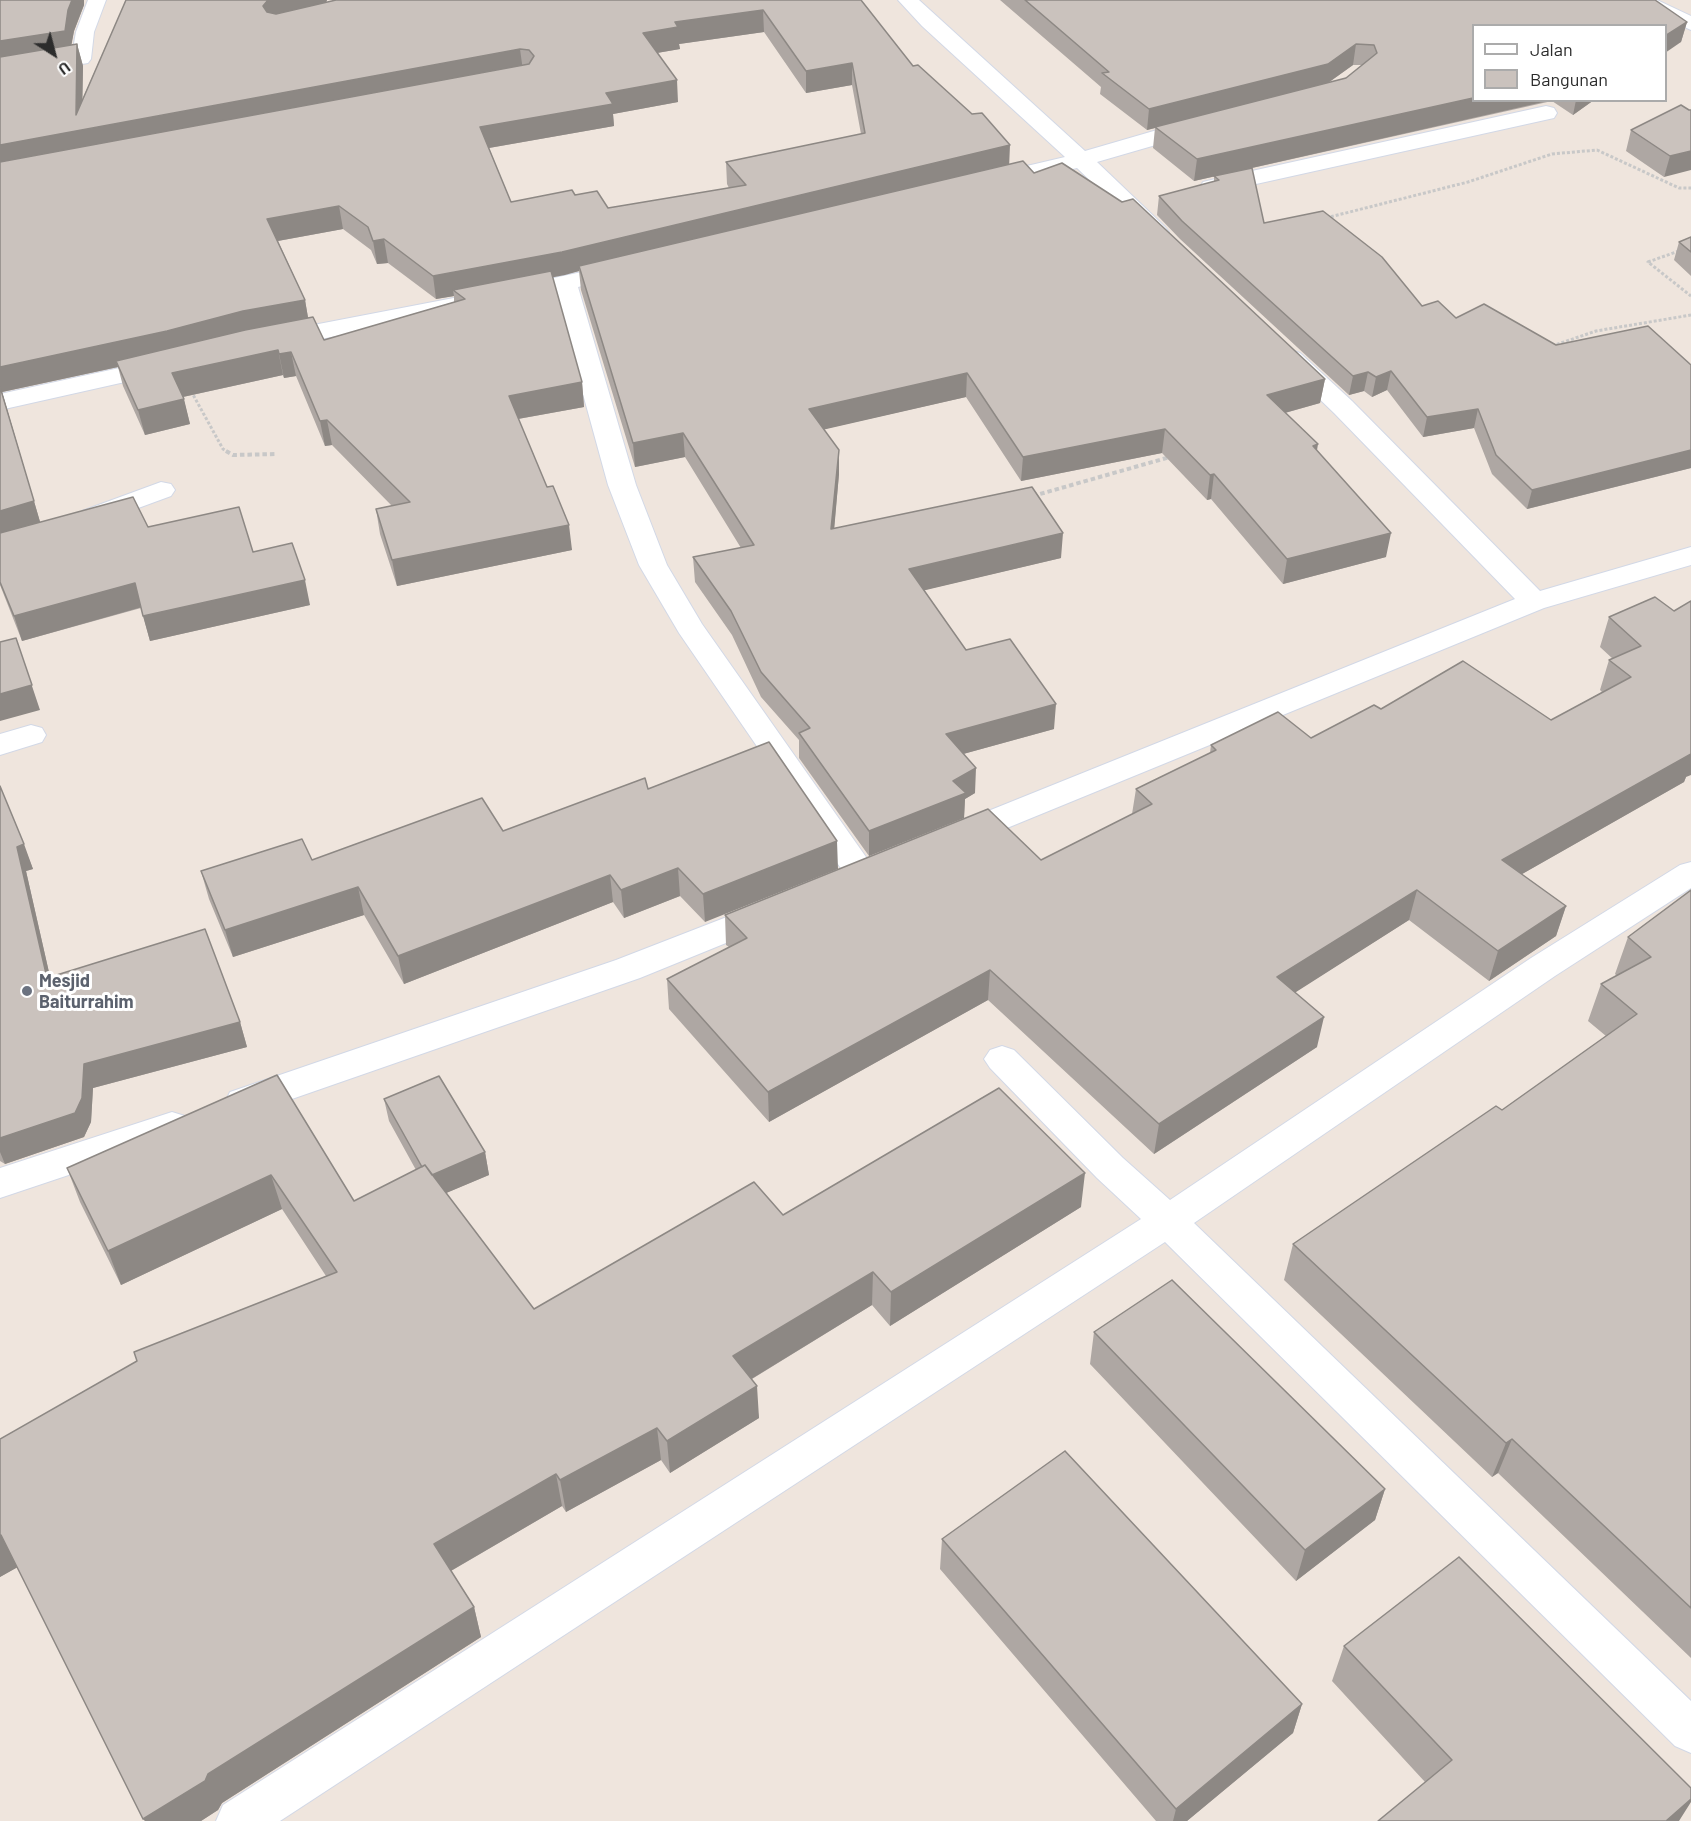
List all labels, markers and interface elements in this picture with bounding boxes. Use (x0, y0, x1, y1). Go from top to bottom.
north arrow (24, 24, 84, 84)
legend (1472, 24, 1667, 102)
text: Jalan (1530, 38, 1573, 60)
text: U (55, 58, 75, 80)
text: Bangunan (1530, 68, 1608, 90)
place label: Mesjid Baiturrahim (39, 970, 133, 1012)
marker: Mesjid Baiturrahim (20, 984, 34, 998)

